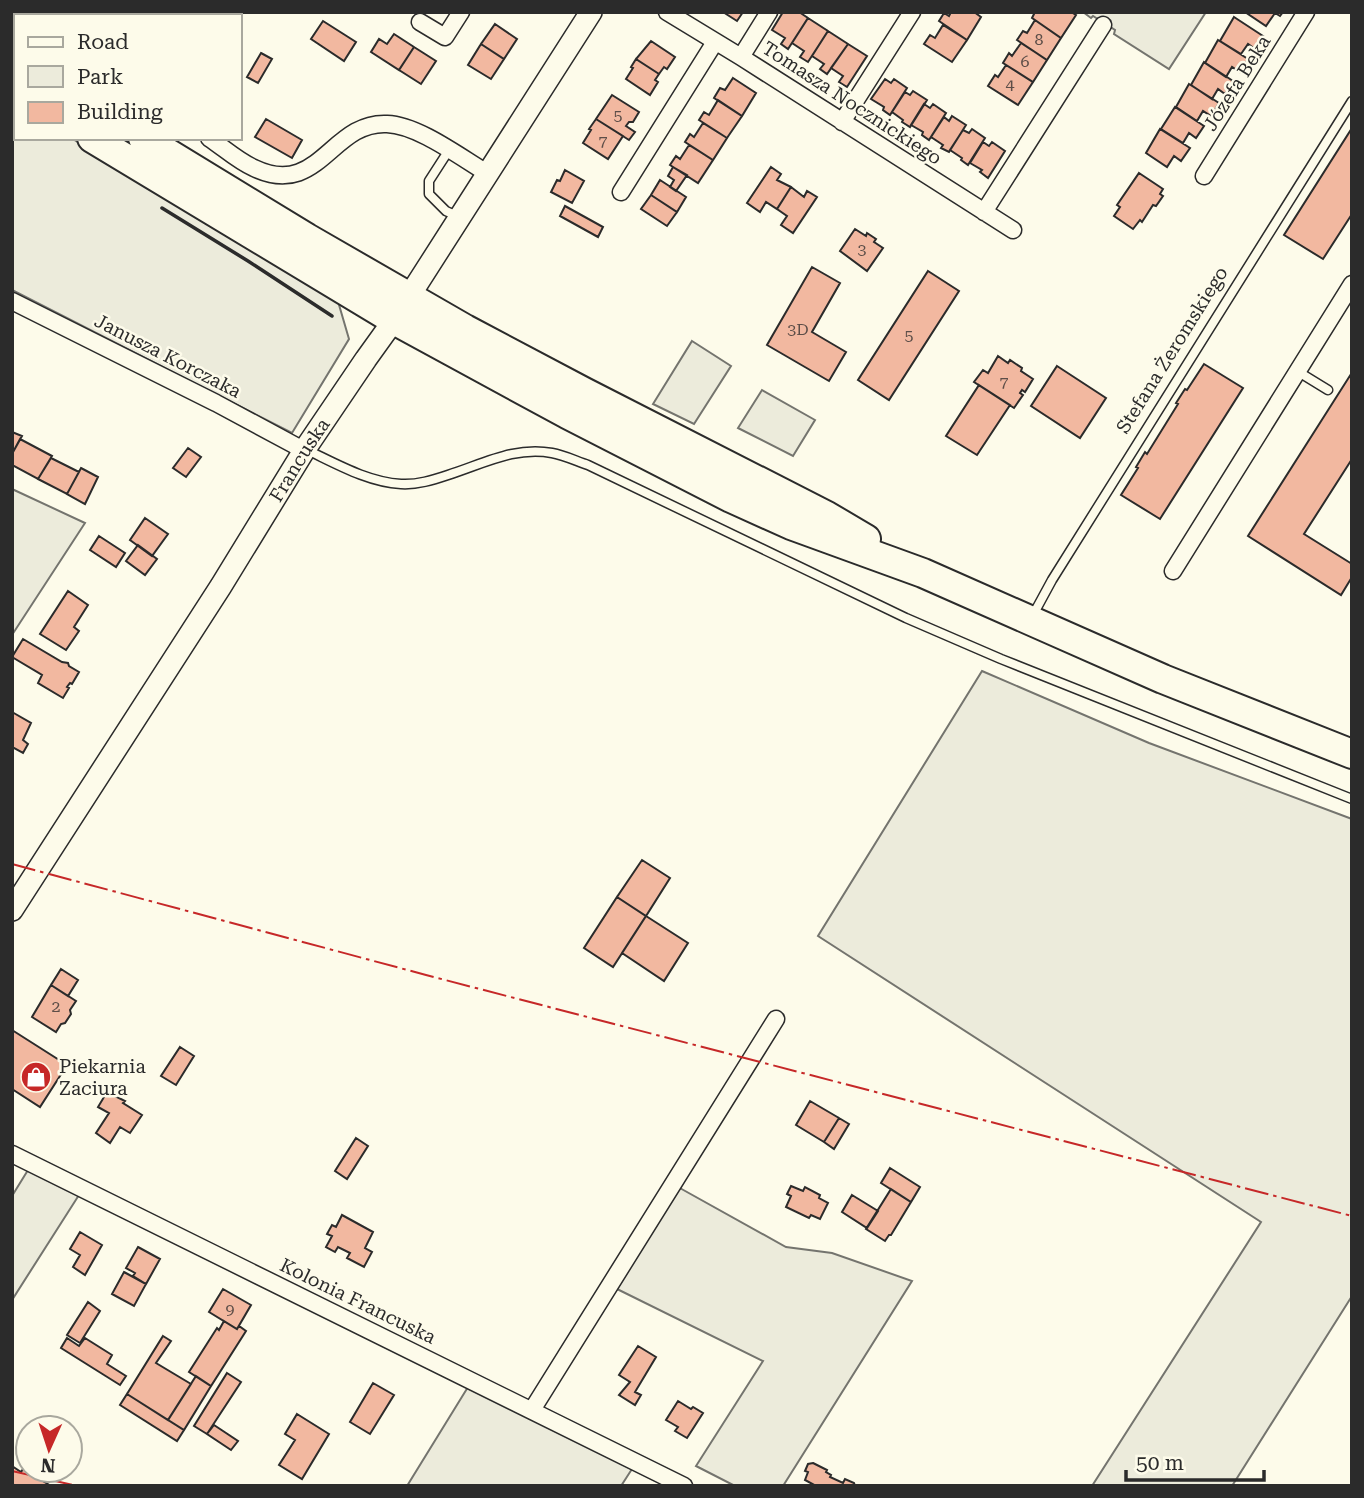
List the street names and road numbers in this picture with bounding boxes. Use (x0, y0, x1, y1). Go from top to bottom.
street label: Józefa Beka (1199, 30, 1276, 135)
street label: Tomasza Nocznickiego (758, 36, 946, 170)
street label: Stefana Żeromskiego (1111, 262, 1233, 438)
street label: Janusza Korczaka (91, 309, 246, 403)
street label: Francuska (264, 413, 335, 506)
street label: Kolonia Francuska (276, 1253, 440, 1349)

